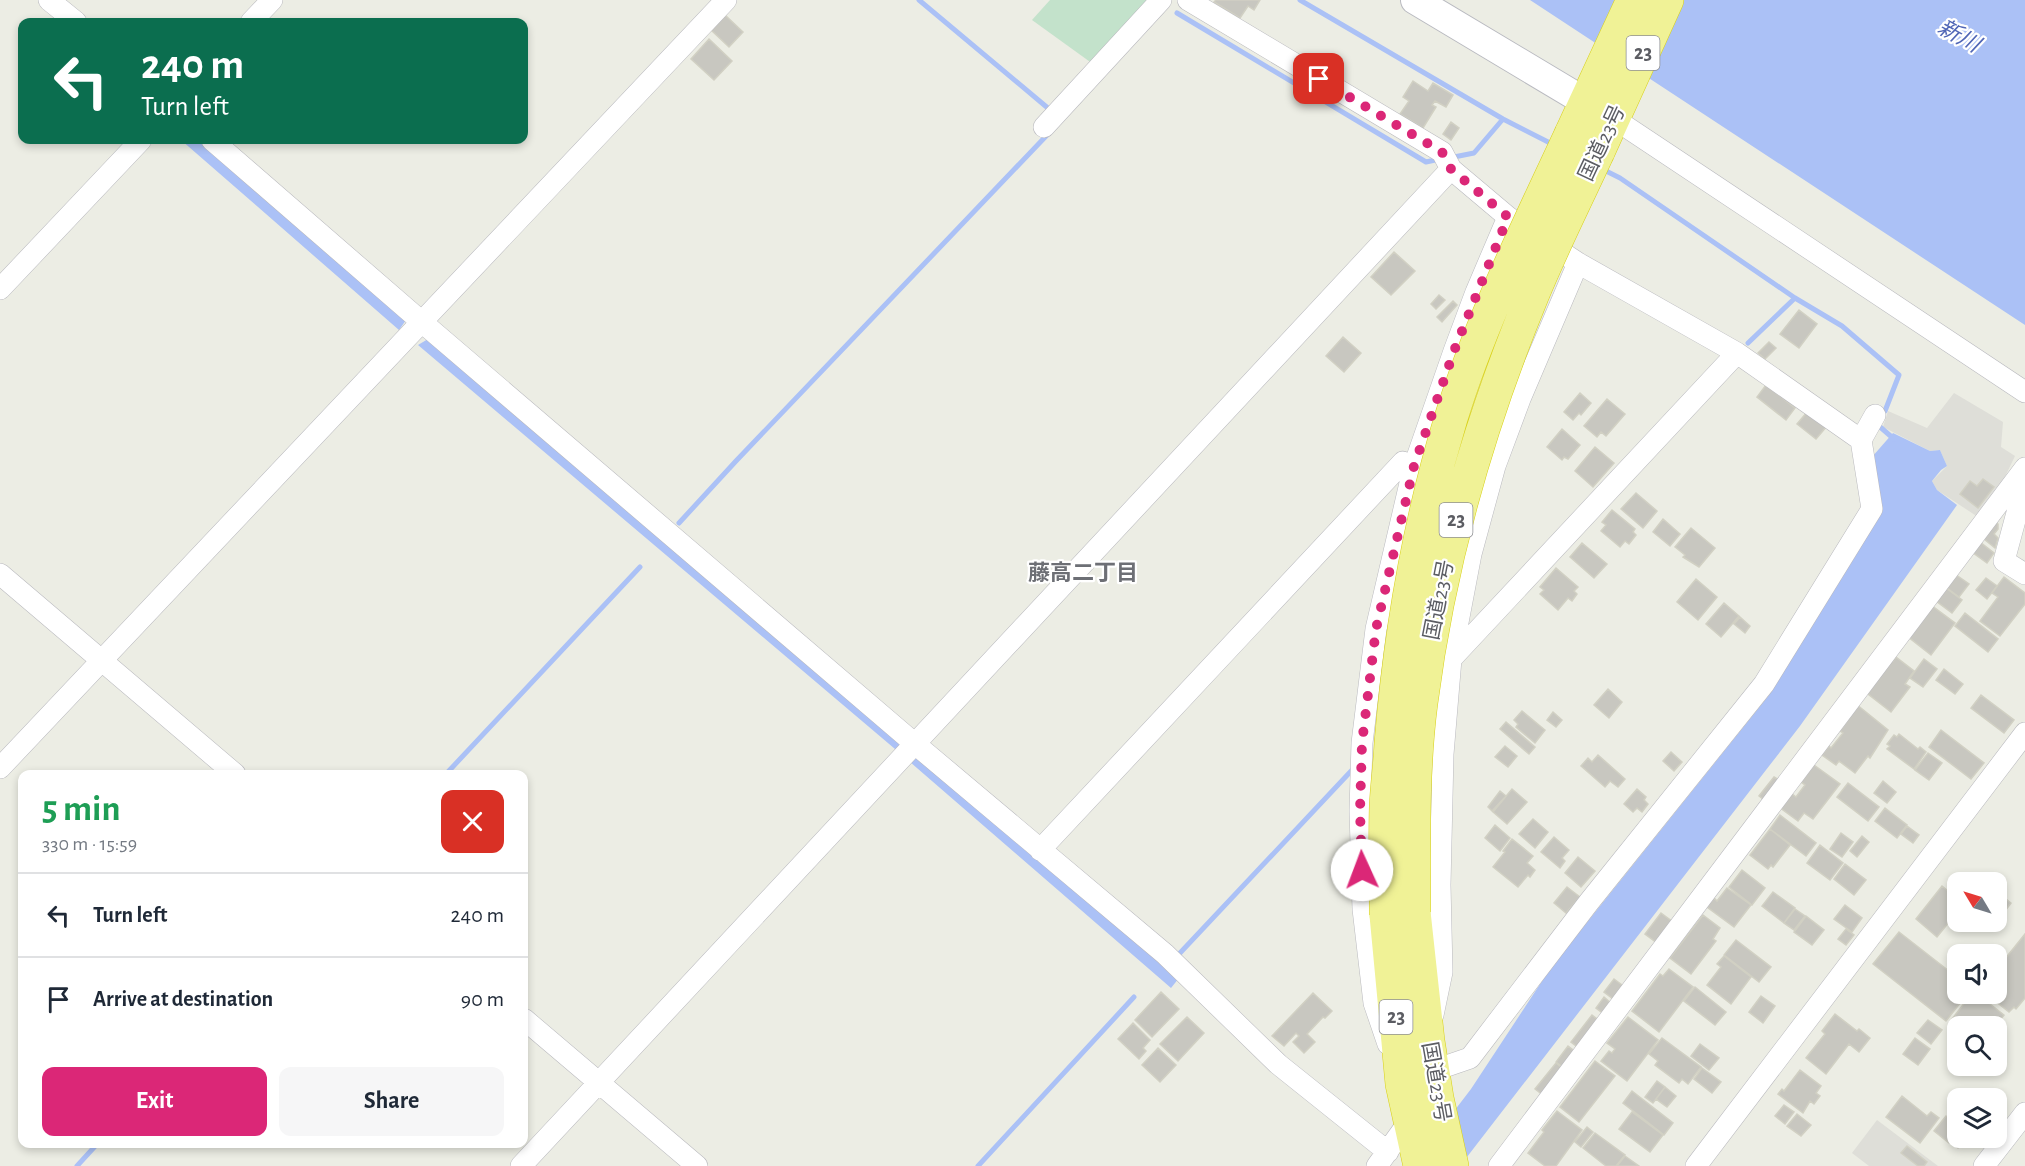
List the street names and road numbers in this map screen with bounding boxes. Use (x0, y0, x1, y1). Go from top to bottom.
road number: 23 (1626, 36, 1660, 70)
street label: 国道23号 (1574, 101, 1629, 184)
road number: 23 (1440, 503, 1472, 537)
street label: 国道23号 (1420, 558, 1457, 642)
road number: 23 (1380, 1000, 1412, 1034)
street label: 国道23号 (1419, 1040, 1454, 1124)

